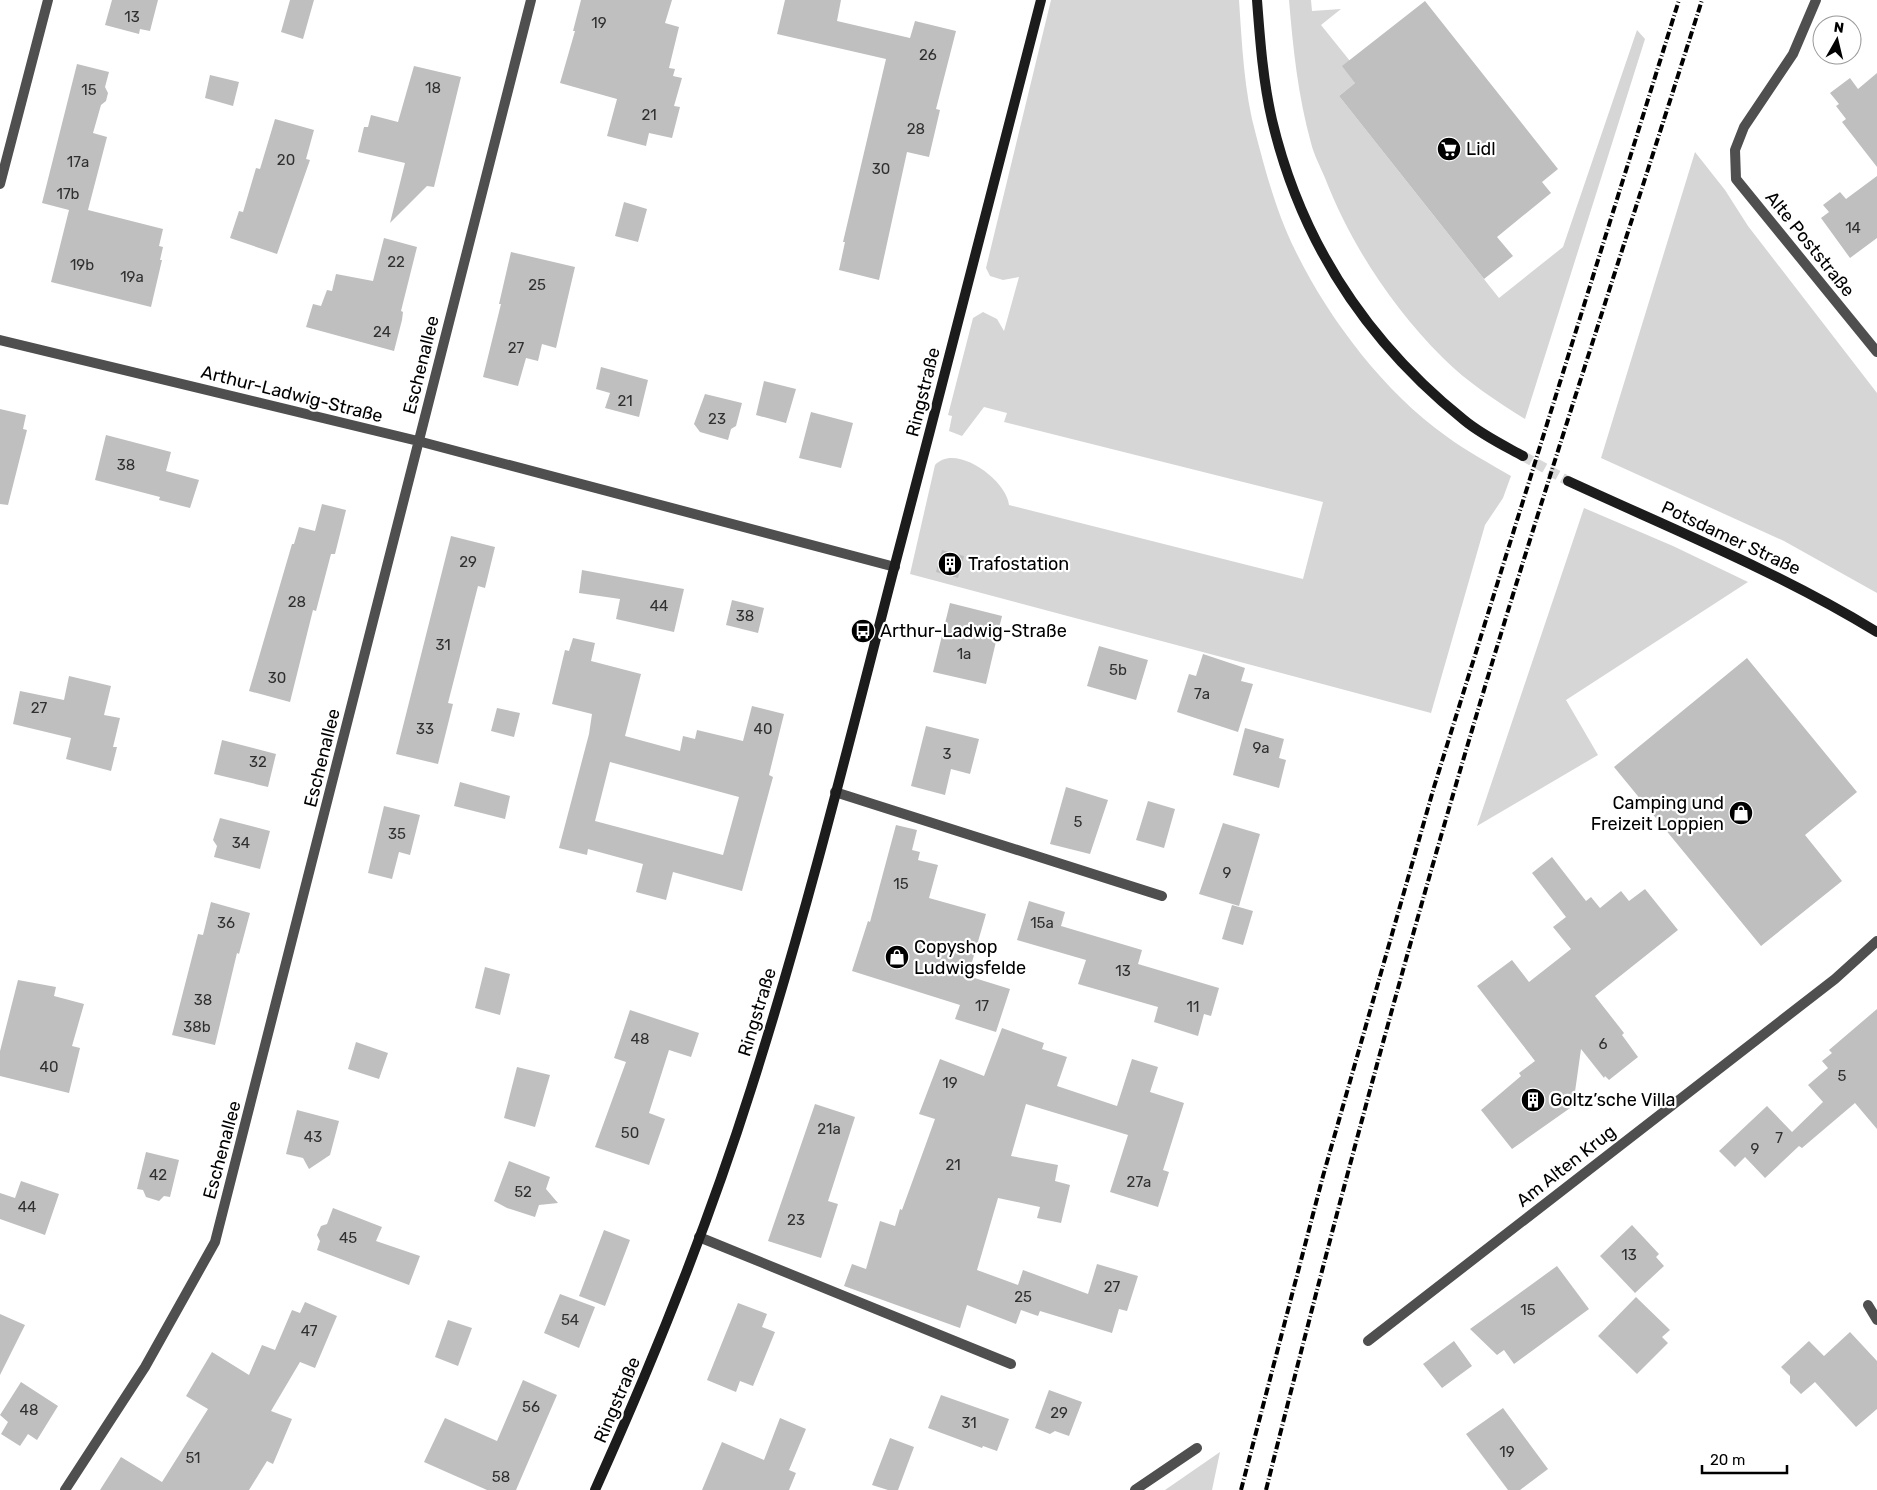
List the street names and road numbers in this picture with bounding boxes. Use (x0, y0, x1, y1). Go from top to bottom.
street label: Alte Poststraße (1761, 187, 1859, 301)
street label: Eschenallee (398, 313, 444, 417)
street label: Ringstraße (901, 345, 945, 439)
street label: Arthur-Ladwig-Straße (199, 361, 385, 427)
street label: Potsdamer Straße (1658, 496, 1804, 580)
street label: Eschenallee (299, 706, 345, 810)
street label: Ringstraße (733, 965, 781, 1059)
street label: Eschenallee (198, 1098, 246, 1202)
street label: Am Alten Krug (1512, 1120, 1620, 1212)
street label: Ringstraße (589, 1354, 645, 1446)

